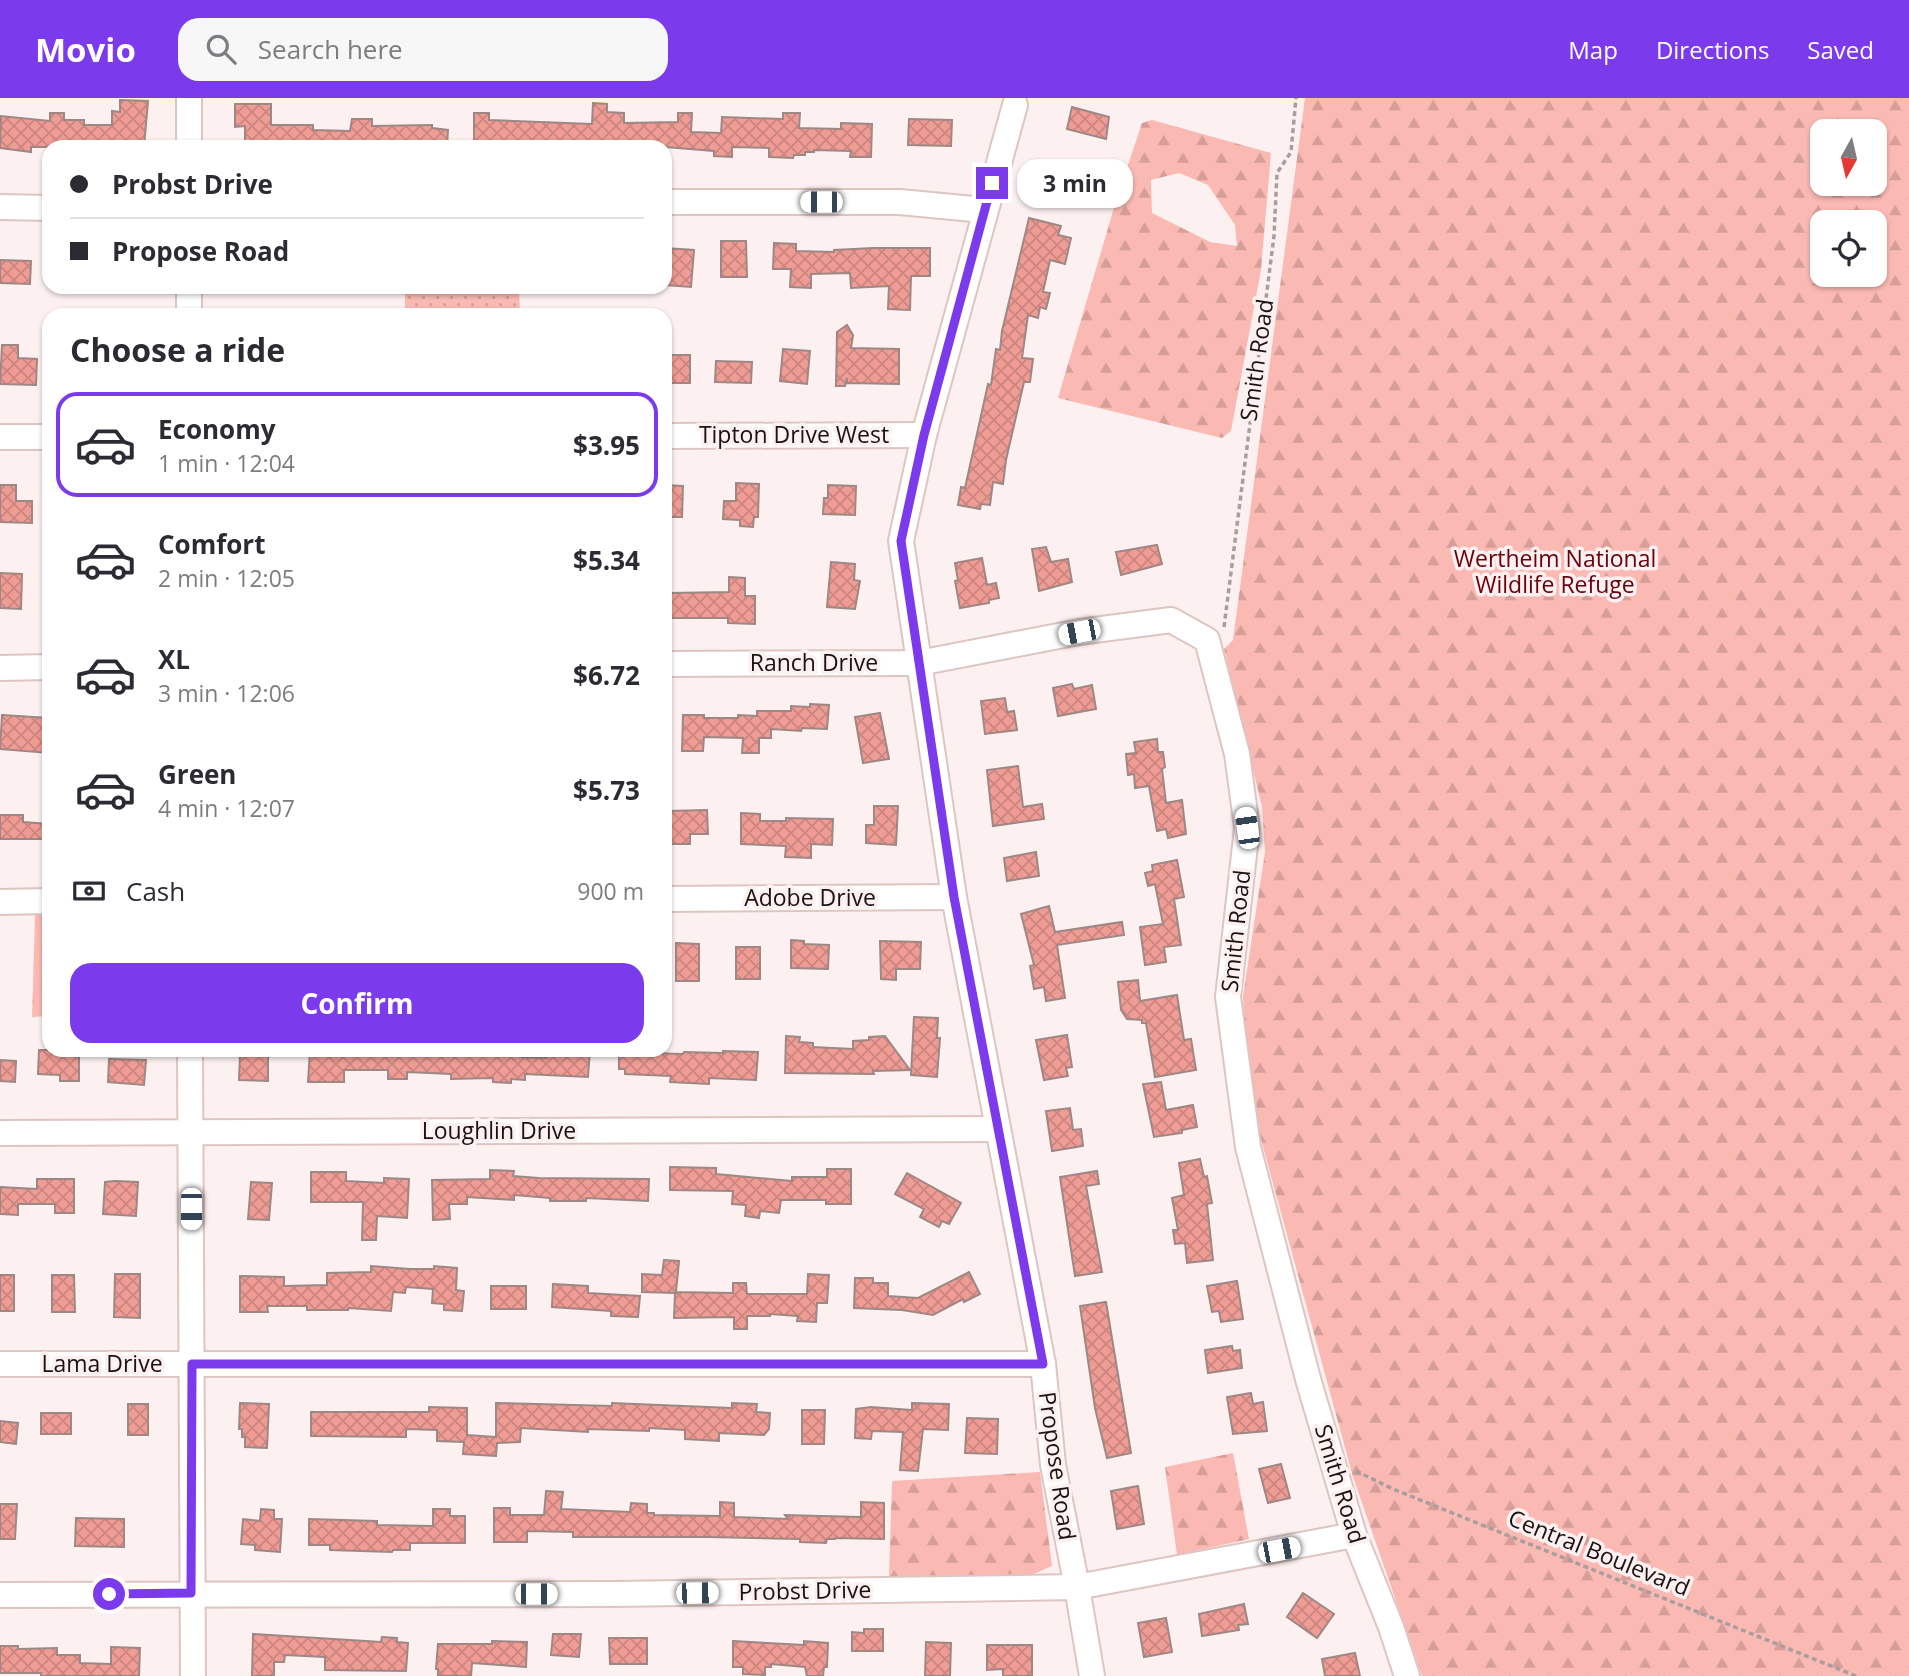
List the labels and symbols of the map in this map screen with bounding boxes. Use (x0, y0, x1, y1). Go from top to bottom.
north arrow (1810, 119, 1886, 196)
callout: 3 min (1016, 158, 1132, 208)
route end (976, 167, 1008, 199)
car (801, 192, 843, 213)
street label: Smith Road (1232, 297, 1280, 423)
street label: Tipton Drive West (699, 418, 889, 450)
park label: Wertheim National Wildlife Refuge (1454, 542, 1656, 600)
car (1057, 618, 1102, 646)
street label: Ranch Drive (750, 646, 878, 678)
car (1234, 806, 1261, 850)
street label: Smith Road (1213, 868, 1257, 994)
street label: Adobe Drive (744, 881, 876, 913)
street label: Loughlin Drive (422, 1114, 576, 1146)
car (181, 1188, 202, 1230)
street label: Lama Drive (41, 1347, 163, 1379)
street label: Propose Road (1032, 1390, 1084, 1542)
street label: Smith Road (1308, 1420, 1374, 1547)
street label: Central Boulevard (1504, 1501, 1695, 1603)
car (1257, 1536, 1302, 1564)
street label: Probst Drive (738, 1573, 872, 1607)
route start (93, 1578, 125, 1610)
car (676, 1582, 719, 1604)
car (516, 1584, 558, 1605)

